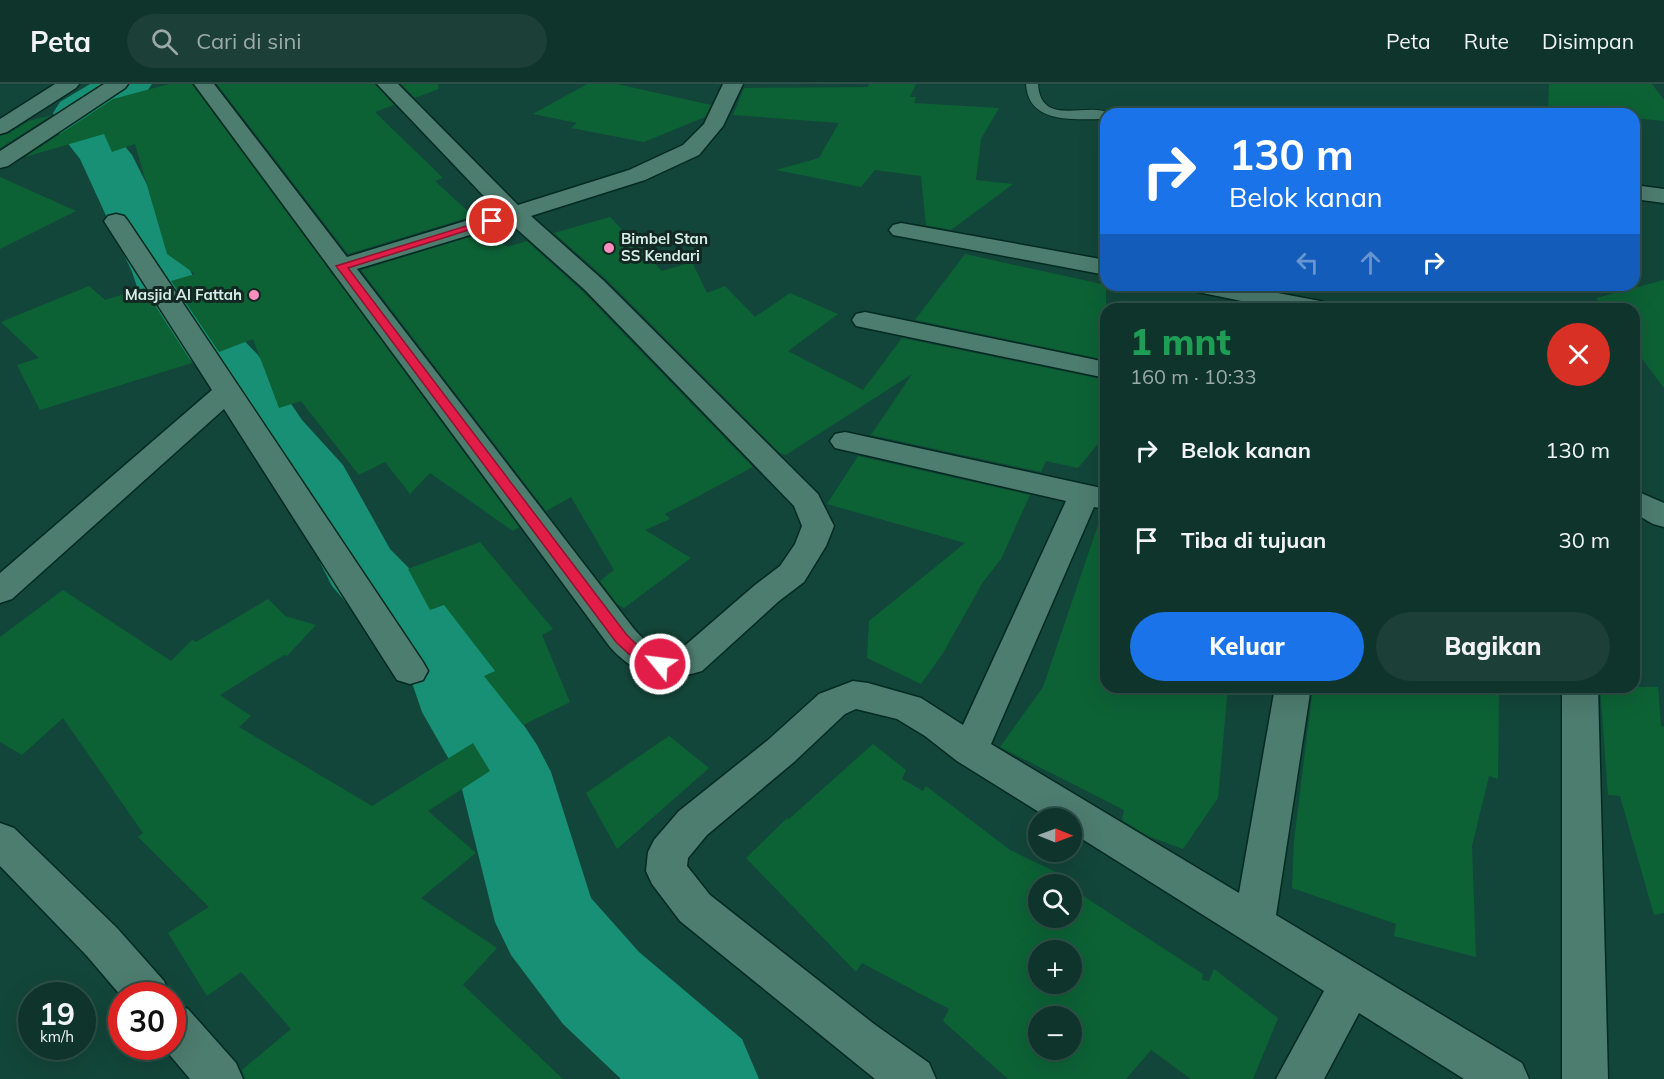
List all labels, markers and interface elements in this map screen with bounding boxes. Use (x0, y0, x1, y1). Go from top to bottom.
search box (127, 14, 547, 68)
text: Peta (30, 24, 91, 59)
icon: search (148, 25, 181, 58)
text: Cari di sini (196, 27, 302, 55)
text: Peta (1386, 28, 1431, 54)
text: Rute (1464, 28, 1509, 54)
text: Disimpan (1542, 28, 1634, 54)
text: 130 m (1229, 128, 1354, 181)
icon: right (1130, 132, 1208, 210)
text: Belok kanan (1229, 180, 1383, 214)
pin (466, 195, 517, 246)
icon: arrive (475, 204, 508, 237)
place label: Bimbel Stan SS Kendari (621, 229, 708, 265)
marker: Bimbel Stan SS Kendari (602, 241, 616, 255)
icon: left (1291, 246, 1324, 279)
icon: ahead (1354, 246, 1387, 279)
icon: right (1417, 246, 1450, 279)
place label: Masjid Al Fattah (125, 285, 242, 304)
marker: Masjid Al Fattah (247, 288, 261, 302)
text: 1 mnt (1130, 319, 1231, 364)
button: close (1547, 323, 1610, 386)
text: 160 m · 10:33 (1130, 364, 1256, 389)
icon: right (1130, 434, 1163, 467)
text: Belok kanan (1181, 436, 1311, 464)
text: 130 m (1545, 436, 1610, 464)
icon: arrive (1130, 524, 1163, 557)
text: Tiba di tujuan (1181, 526, 1326, 554)
text: 30 m (1559, 526, 1610, 554)
button: Keluar (1130, 612, 1364, 681)
button: Bagikan (1376, 612, 1610, 681)
position arrow (628, 632, 692, 696)
north arrow (1028, 808, 1082, 862)
map controls (1028, 808, 1082, 1060)
button: search (1028, 874, 1082, 928)
button: + (1028, 940, 1082, 994)
speed limit sign: 30 (108, 982, 186, 1060)
text: 19 (39, 995, 75, 1033)
button: − (1028, 1006, 1082, 1060)
text: km/h (40, 1027, 74, 1046)

